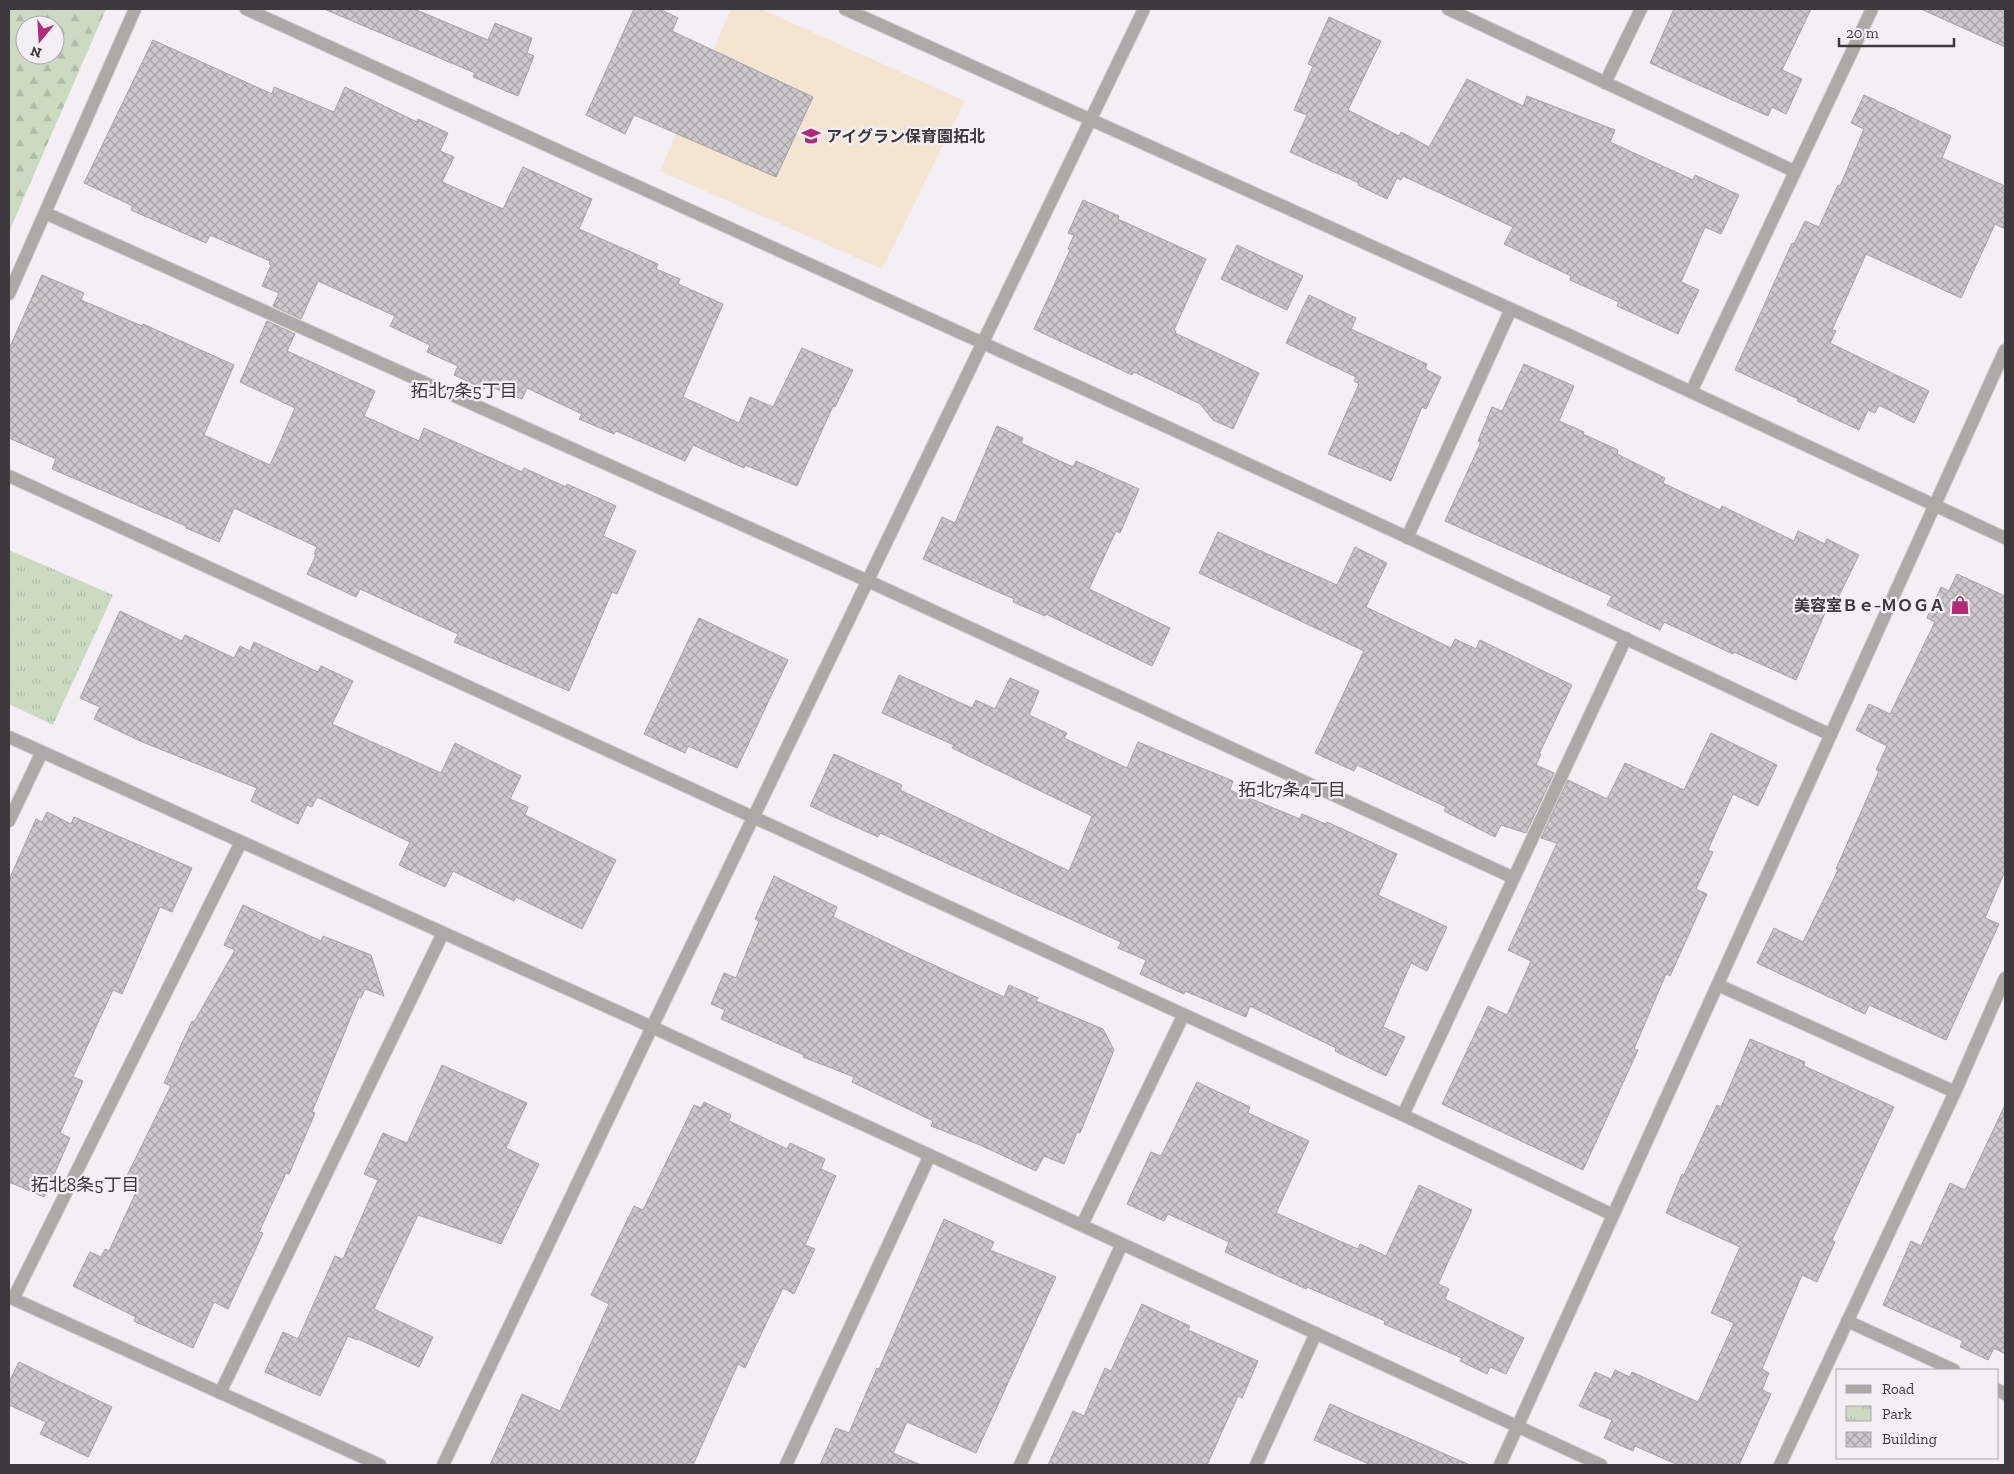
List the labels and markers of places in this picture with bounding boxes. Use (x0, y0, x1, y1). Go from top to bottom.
school or university icon: アイグラン保育園拓北 (800, 125, 822, 147)
place label: アイグラン保育園拓北 (826, 127, 985, 146)
shop icon: 美容室Ｂｅ−ＭＯＧＡ (1949, 594, 1971, 616)
place label: 美容室Ｂｅ−ＭＯＧＡ (1794, 596, 1945, 615)

